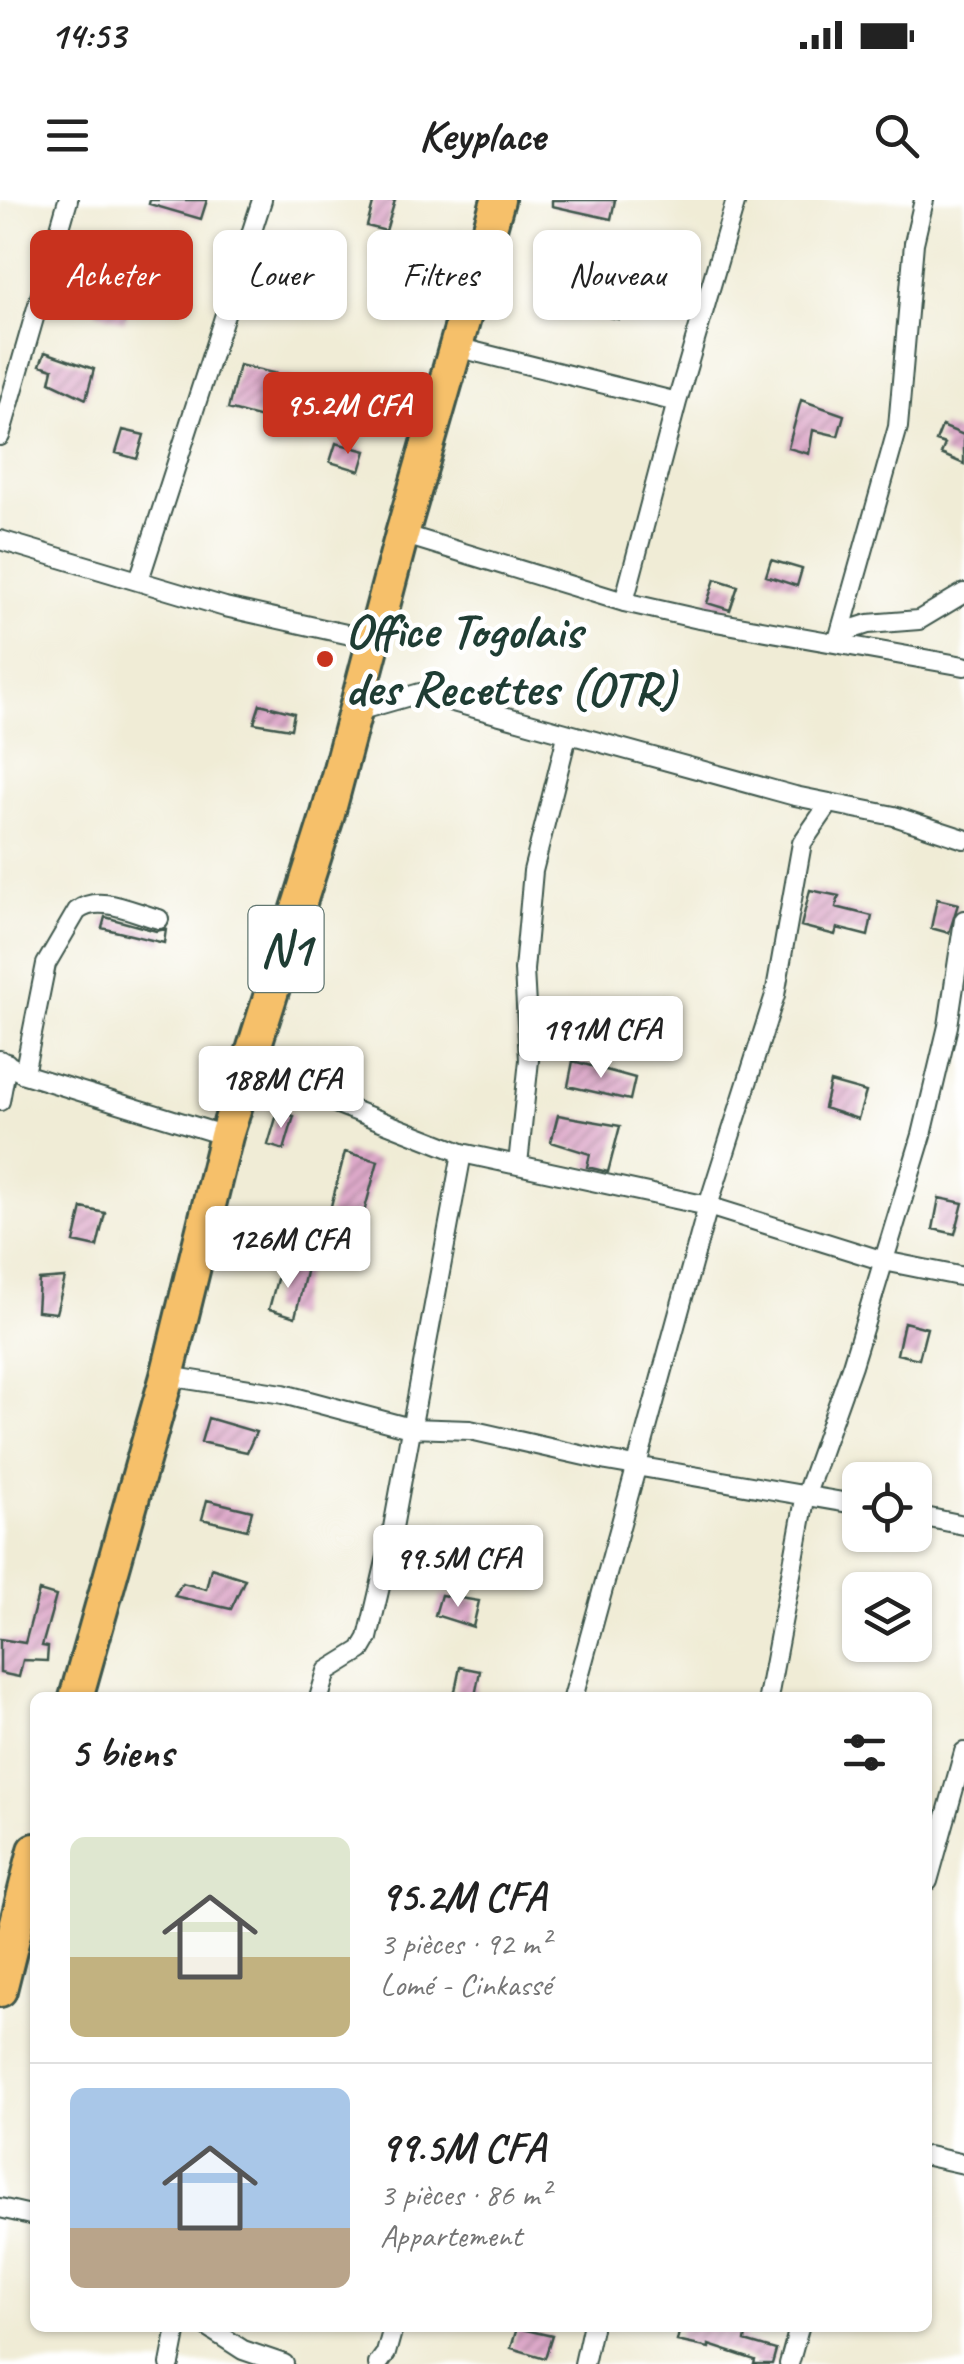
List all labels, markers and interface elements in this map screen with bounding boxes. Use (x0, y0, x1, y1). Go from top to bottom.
text: 14:53 (50, 12, 125, 59)
text: Keyplace (419, 107, 545, 164)
icon: menu (40, 108, 95, 163)
icon: search (869, 108, 924, 163)
chip: Acheter (30, 230, 193, 320)
chip: Louer (213, 230, 347, 320)
chip: Filtres (367, 230, 513, 320)
chip: Nouveau (533, 230, 701, 320)
pin: 95.2M CFA (234, 372, 462, 457)
text: 95.2M CFA (285, 384, 411, 425)
place label: Office Togolais des Recettes (OTR) (345, 599, 679, 720)
marker: Office Togolais des Recettes (OTR) (314, 648, 336, 670)
road number: N1 (248, 906, 324, 992)
pin: 191M CFA (498, 996, 704, 1081)
text: 191M CFA (541, 1008, 661, 1049)
pin: 188M CFA (178, 1046, 384, 1131)
text: 188M CFA (221, 1058, 341, 1099)
pin: 126M CFA (185, 1206, 391, 1291)
text: 126M CFA (227, 1218, 349, 1259)
map controls (842, 1462, 932, 1662)
button: locate (842, 1462, 932, 1552)
pin: 99.5M CFA (344, 1525, 572, 1610)
text: 99.5M CFA (395, 1537, 521, 1578)
button: layers (842, 1572, 932, 1662)
icon: filters (837, 1725, 892, 1780)
text: 5 biens (70, 1726, 173, 1779)
text: 95.2M CFA (380, 1870, 545, 1923)
icon: home (150, 1877, 270, 1997)
text: 3 pièces · 92 m² (380, 1923, 549, 1964)
text: Lomé - Cinkassé (380, 1964, 551, 2005)
text: 99.5M CFA (380, 2121, 545, 2174)
icon: home (150, 2128, 270, 2248)
text: 3 pièces · 86 m² (380, 2174, 549, 2215)
text: Appartement (380, 2215, 522, 2256)

